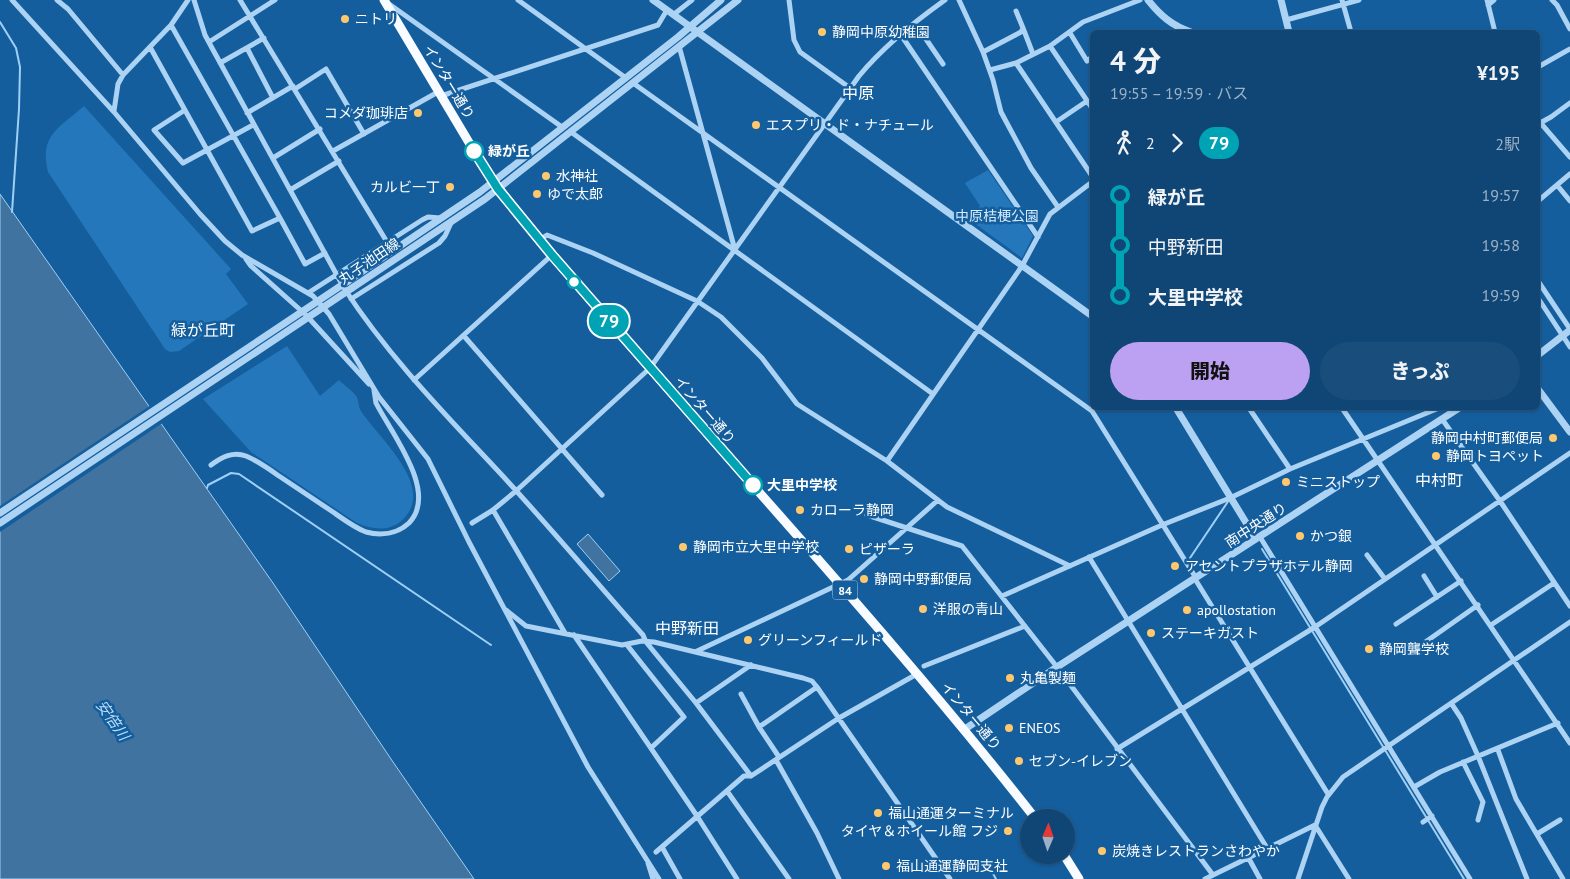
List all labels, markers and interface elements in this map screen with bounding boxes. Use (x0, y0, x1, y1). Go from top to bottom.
place label: ニトリ (355, 10, 397, 28)
marker: ニトリ (339, 13, 351, 25)
place label: 静岡中原幼稚園 (832, 23, 930, 41)
marker: 静岡中原幼稚園 (816, 26, 828, 38)
street label: インター通り (420, 41, 478, 123)
text: 4 分 (1110, 42, 1161, 79)
text: ¥195 (1477, 61, 1520, 85)
district label: 中原 (842, 83, 874, 103)
text: 19:55 – 19:59 · バス (1110, 83, 1248, 103)
place label: コメダ珈琲店 (324, 104, 408, 122)
marker: コメダ珈琲店 (412, 107, 424, 119)
place label: エスプリ・ド・ナチュール (766, 116, 934, 134)
marker: エスプリ・ド・ナチュール (750, 119, 762, 131)
icon: walk (1110, 129, 1138, 157)
icon: forward (1163, 129, 1191, 157)
text: 79 (1209, 131, 1229, 154)
text: 2 (1146, 133, 1155, 153)
text: 2駅 (1495, 134, 1520, 154)
marker: 緑が丘 (464, 141, 484, 161)
place label: 緑が丘 (488, 142, 530, 160)
place label: 水神社 (556, 167, 598, 185)
marker: 水神社 (540, 170, 552, 182)
place label: カルビ一丁 (370, 178, 440, 196)
marker: カルビ一丁 (444, 181, 456, 193)
place label: ゆで太郎 (547, 185, 603, 203)
text: 緑が丘 (1148, 185, 1205, 209)
text: 19:57 (1482, 185, 1520, 205)
marker: ゆで太郎 (531, 188, 543, 200)
park label: 中原桔梗公園 (955, 207, 1039, 225)
street label: 丸子池田線 (335, 234, 403, 288)
text: 中野新田 (1148, 235, 1224, 259)
text: 19:58 (1482, 235, 1520, 255)
unlabelled marker (567, 275, 581, 289)
text: 大里中学校 (1148, 285, 1243, 309)
text: 19:59 (1482, 285, 1520, 305)
line badge: 79 (586, 305, 632, 337)
text: 79 (599, 309, 619, 332)
district label: 緑が丘町 (171, 320, 235, 340)
button: 開始 (1110, 342, 1310, 400)
button: きっぷ (1320, 342, 1520, 400)
street label: インター通り (671, 372, 739, 448)
place label: 静岡中村町郵便局 (1431, 429, 1543, 447)
marker: 静岡中村町郵便局 (1547, 432, 1559, 444)
place label: 静岡トヨペット (1446, 447, 1544, 465)
marker: 静岡トヨペット (1430, 450, 1442, 462)
district label: 中村町 (1415, 470, 1463, 490)
place label: ミニストップ (1296, 473, 1380, 491)
marker: 大里中学校 (743, 475, 763, 495)
place label: 大里中学校 (767, 476, 837, 494)
marker: ミニストップ (1280, 476, 1292, 488)
street label: 南中央通り (1222, 498, 1290, 552)
place label: カローラ静岡 (810, 501, 894, 519)
marker: カローラ静岡 (794, 504, 806, 516)
place label: かつ銀 (1310, 527, 1352, 545)
marker: かつ銀 (1294, 530, 1306, 542)
place label: 静岡市立大里中学校 (693, 538, 819, 556)
place label: ピザーラ (859, 540, 915, 558)
marker: 静岡市立大里中学校 (677, 541, 689, 553)
marker: ピザーラ (843, 543, 855, 555)
place label: アセントプラザホテル静岡 (1185, 557, 1353, 575)
marker: アセントプラザホテル静岡 (1169, 560, 1181, 572)
place label: 静岡中野郵便局 (874, 570, 972, 588)
marker: 静岡中野郵便局 (858, 573, 870, 585)
road number: 84 (832, 580, 858, 600)
place label: 洋服の青山 (933, 600, 1003, 618)
place label: apollostation (1197, 601, 1276, 619)
marker: 洋服の青山 (917, 603, 929, 615)
marker: apollostation (1181, 604, 1193, 616)
district label: 中野新田 (655, 618, 719, 638)
place label: ステーキガスト (1161, 624, 1259, 642)
marker: ステーキガスト (1145, 627, 1157, 639)
place label: グリーンフィールド (758, 631, 883, 649)
marker: グリーンフィールド (742, 634, 754, 646)
place label: 静岡聾学校 (1379, 640, 1449, 658)
marker: 静岡聾学校 (1363, 643, 1375, 655)
place label: 丸亀製麺 (1020, 669, 1076, 687)
marker: 丸亀製麺 (1004, 672, 1016, 684)
street label: インター通り (937, 678, 1005, 754)
water label: 安倍川 (92, 696, 135, 746)
place label: ENEOS (1019, 719, 1060, 737)
marker: ENEOS (1003, 722, 1015, 734)
place label: セブン-イレブン (1029, 752, 1132, 770)
marker: セブン-イレブン (1013, 755, 1025, 767)
place label: 福山通運ターミナル (888, 804, 1014, 822)
marker: 福山通運ターミナル (872, 807, 884, 819)
north arrow (1020, 809, 1075, 864)
map controls (1020, 809, 1075, 864)
place label: タイヤ＆ホイール館 フジ (841, 822, 998, 840)
marker: タイヤ＆ホイール館 フジ (1002, 825, 1014, 837)
place label: 炭焼きレストランさわやか (1112, 842, 1280, 860)
marker: 炭焼きレストランさわやか (1096, 845, 1108, 857)
place label: 福山通運静岡支社 (896, 857, 1008, 875)
marker: 福山通運静岡支社 (880, 860, 892, 872)

